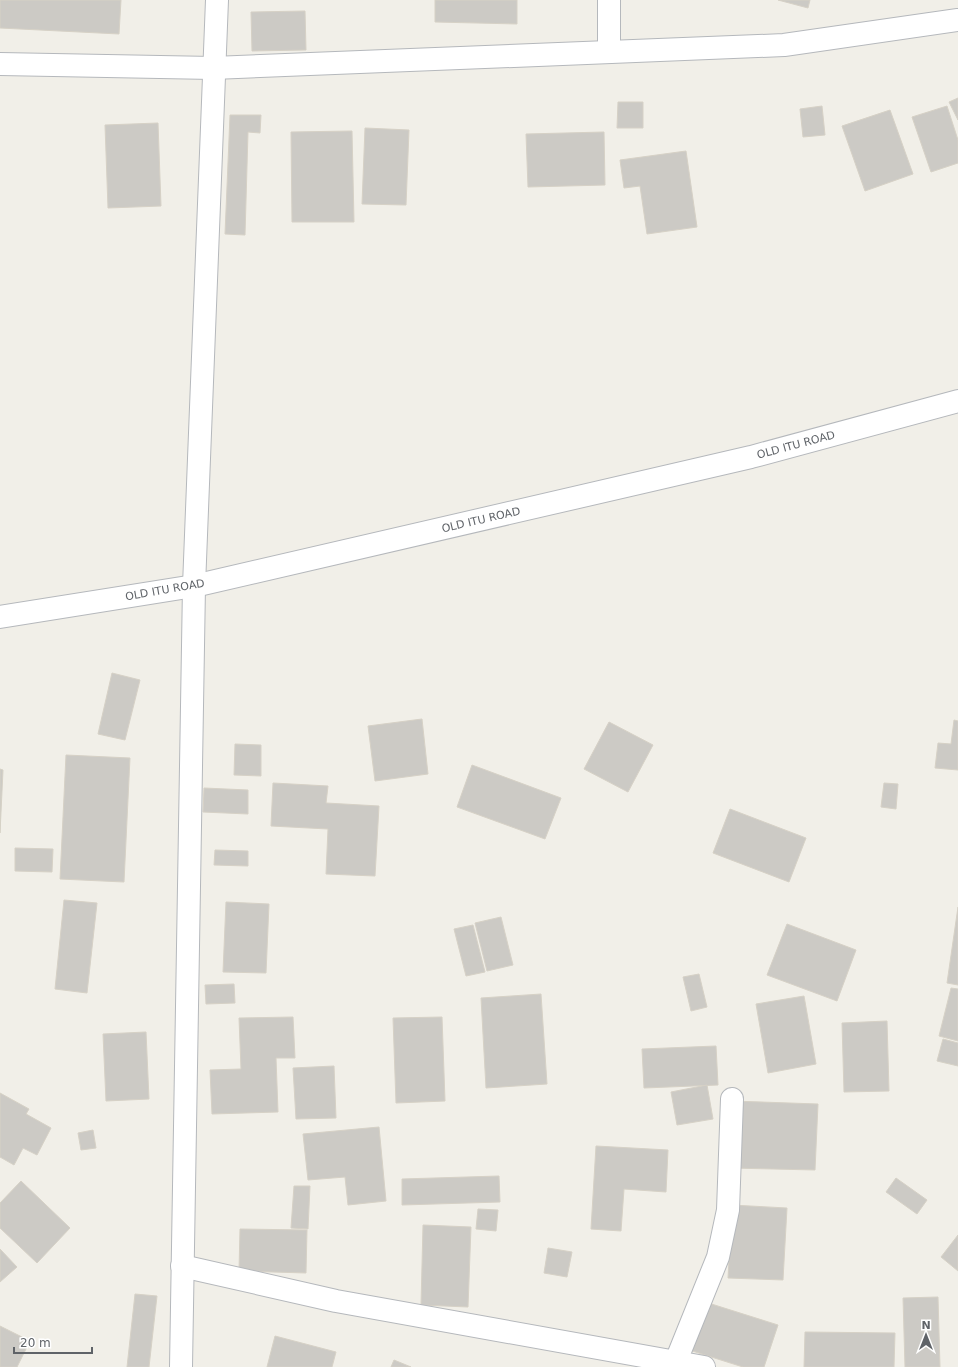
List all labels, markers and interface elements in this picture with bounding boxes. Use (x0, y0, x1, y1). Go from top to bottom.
street label: OLD ITU ROAD (755, 428, 837, 462)
street label: OLD ITU ROAD (440, 505, 522, 535)
street label: OLD ITU ROAD (124, 577, 206, 603)
north arrow (906, 1315, 946, 1355)
text: N (921, 1319, 931, 1332)
scale bar (14, 1329, 92, 1355)
text: 20 m (20, 1336, 51, 1350)

